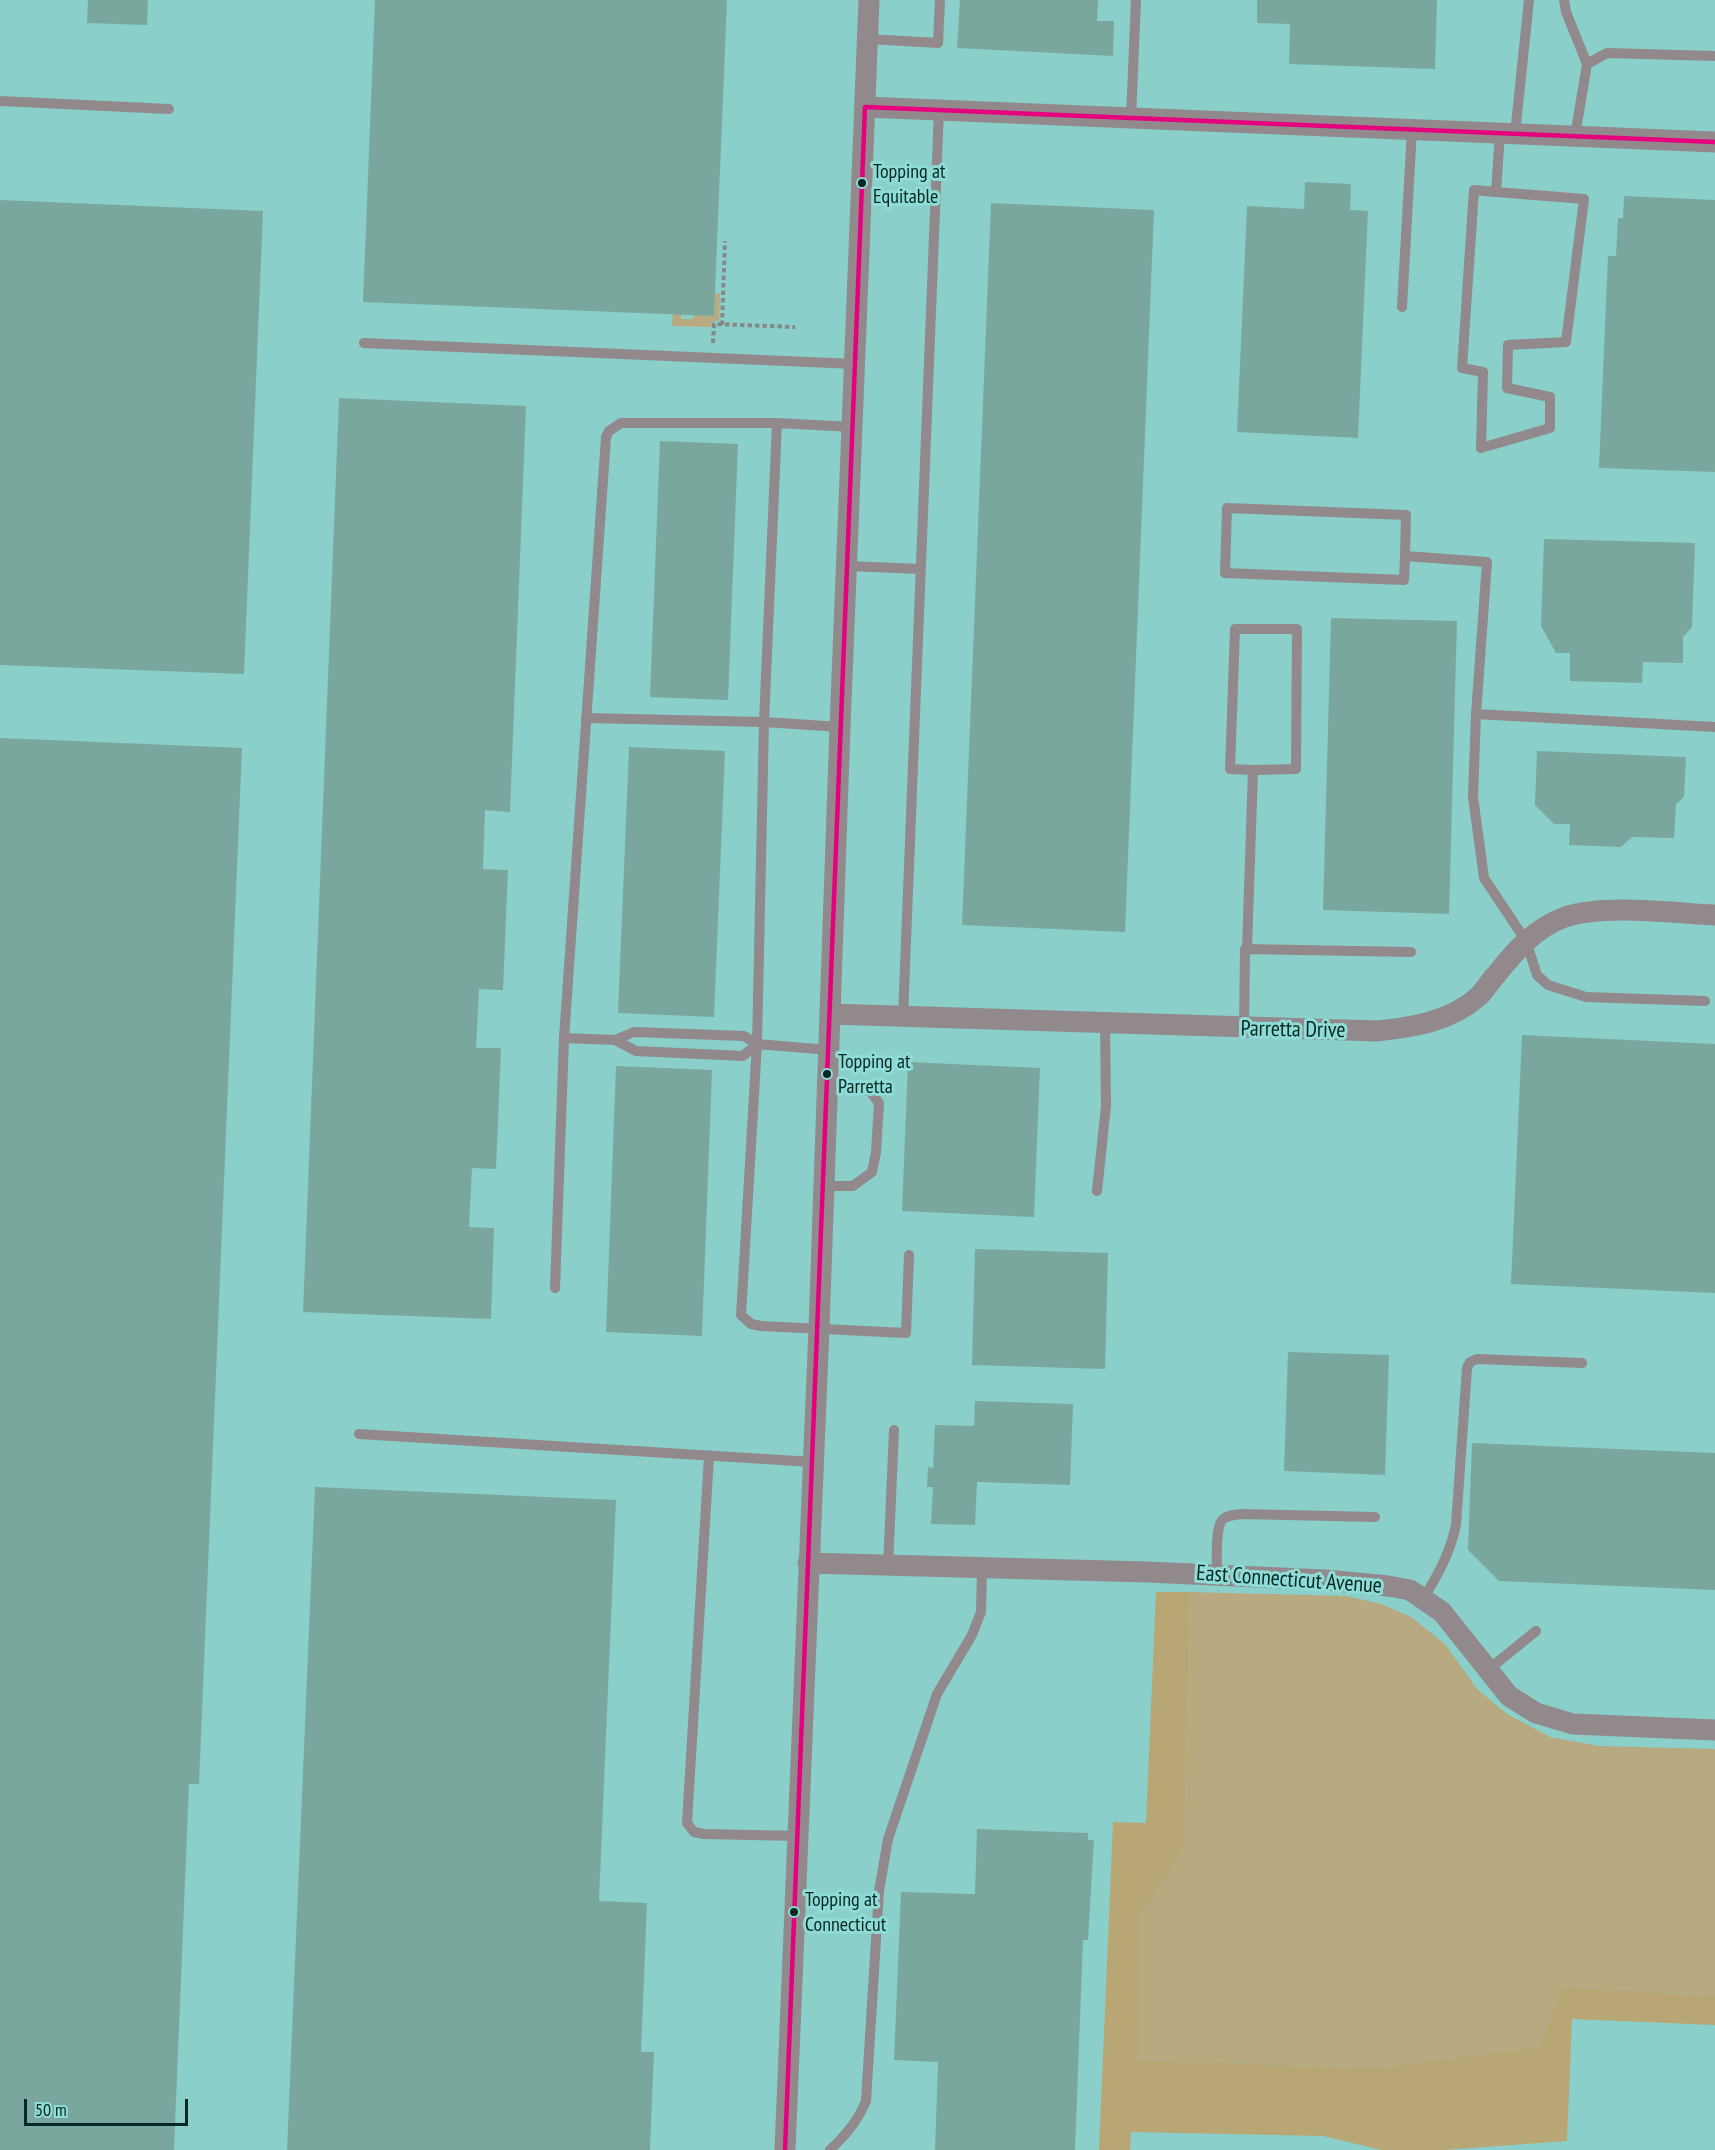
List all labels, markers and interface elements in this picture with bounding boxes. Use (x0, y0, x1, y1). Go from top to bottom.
place label: Topping at Equitable (873, 160, 945, 207)
marker: Topping at Equitable (856, 177, 868, 189)
street label: Parretta Drive (1240, 1016, 1346, 1044)
place label: Topping at Parretta (838, 1050, 910, 1097)
marker: Topping at Parretta (821, 1068, 833, 1080)
street label: East Connecticut Avenue (1195, 1560, 1383, 1600)
place label: Topping at Connecticut (805, 1888, 886, 1935)
marker: Topping at Connecticut (788, 1906, 800, 1918)
scale bar (27, 2087, 190, 2125)
text: 50 m (35, 2098, 67, 2121)

